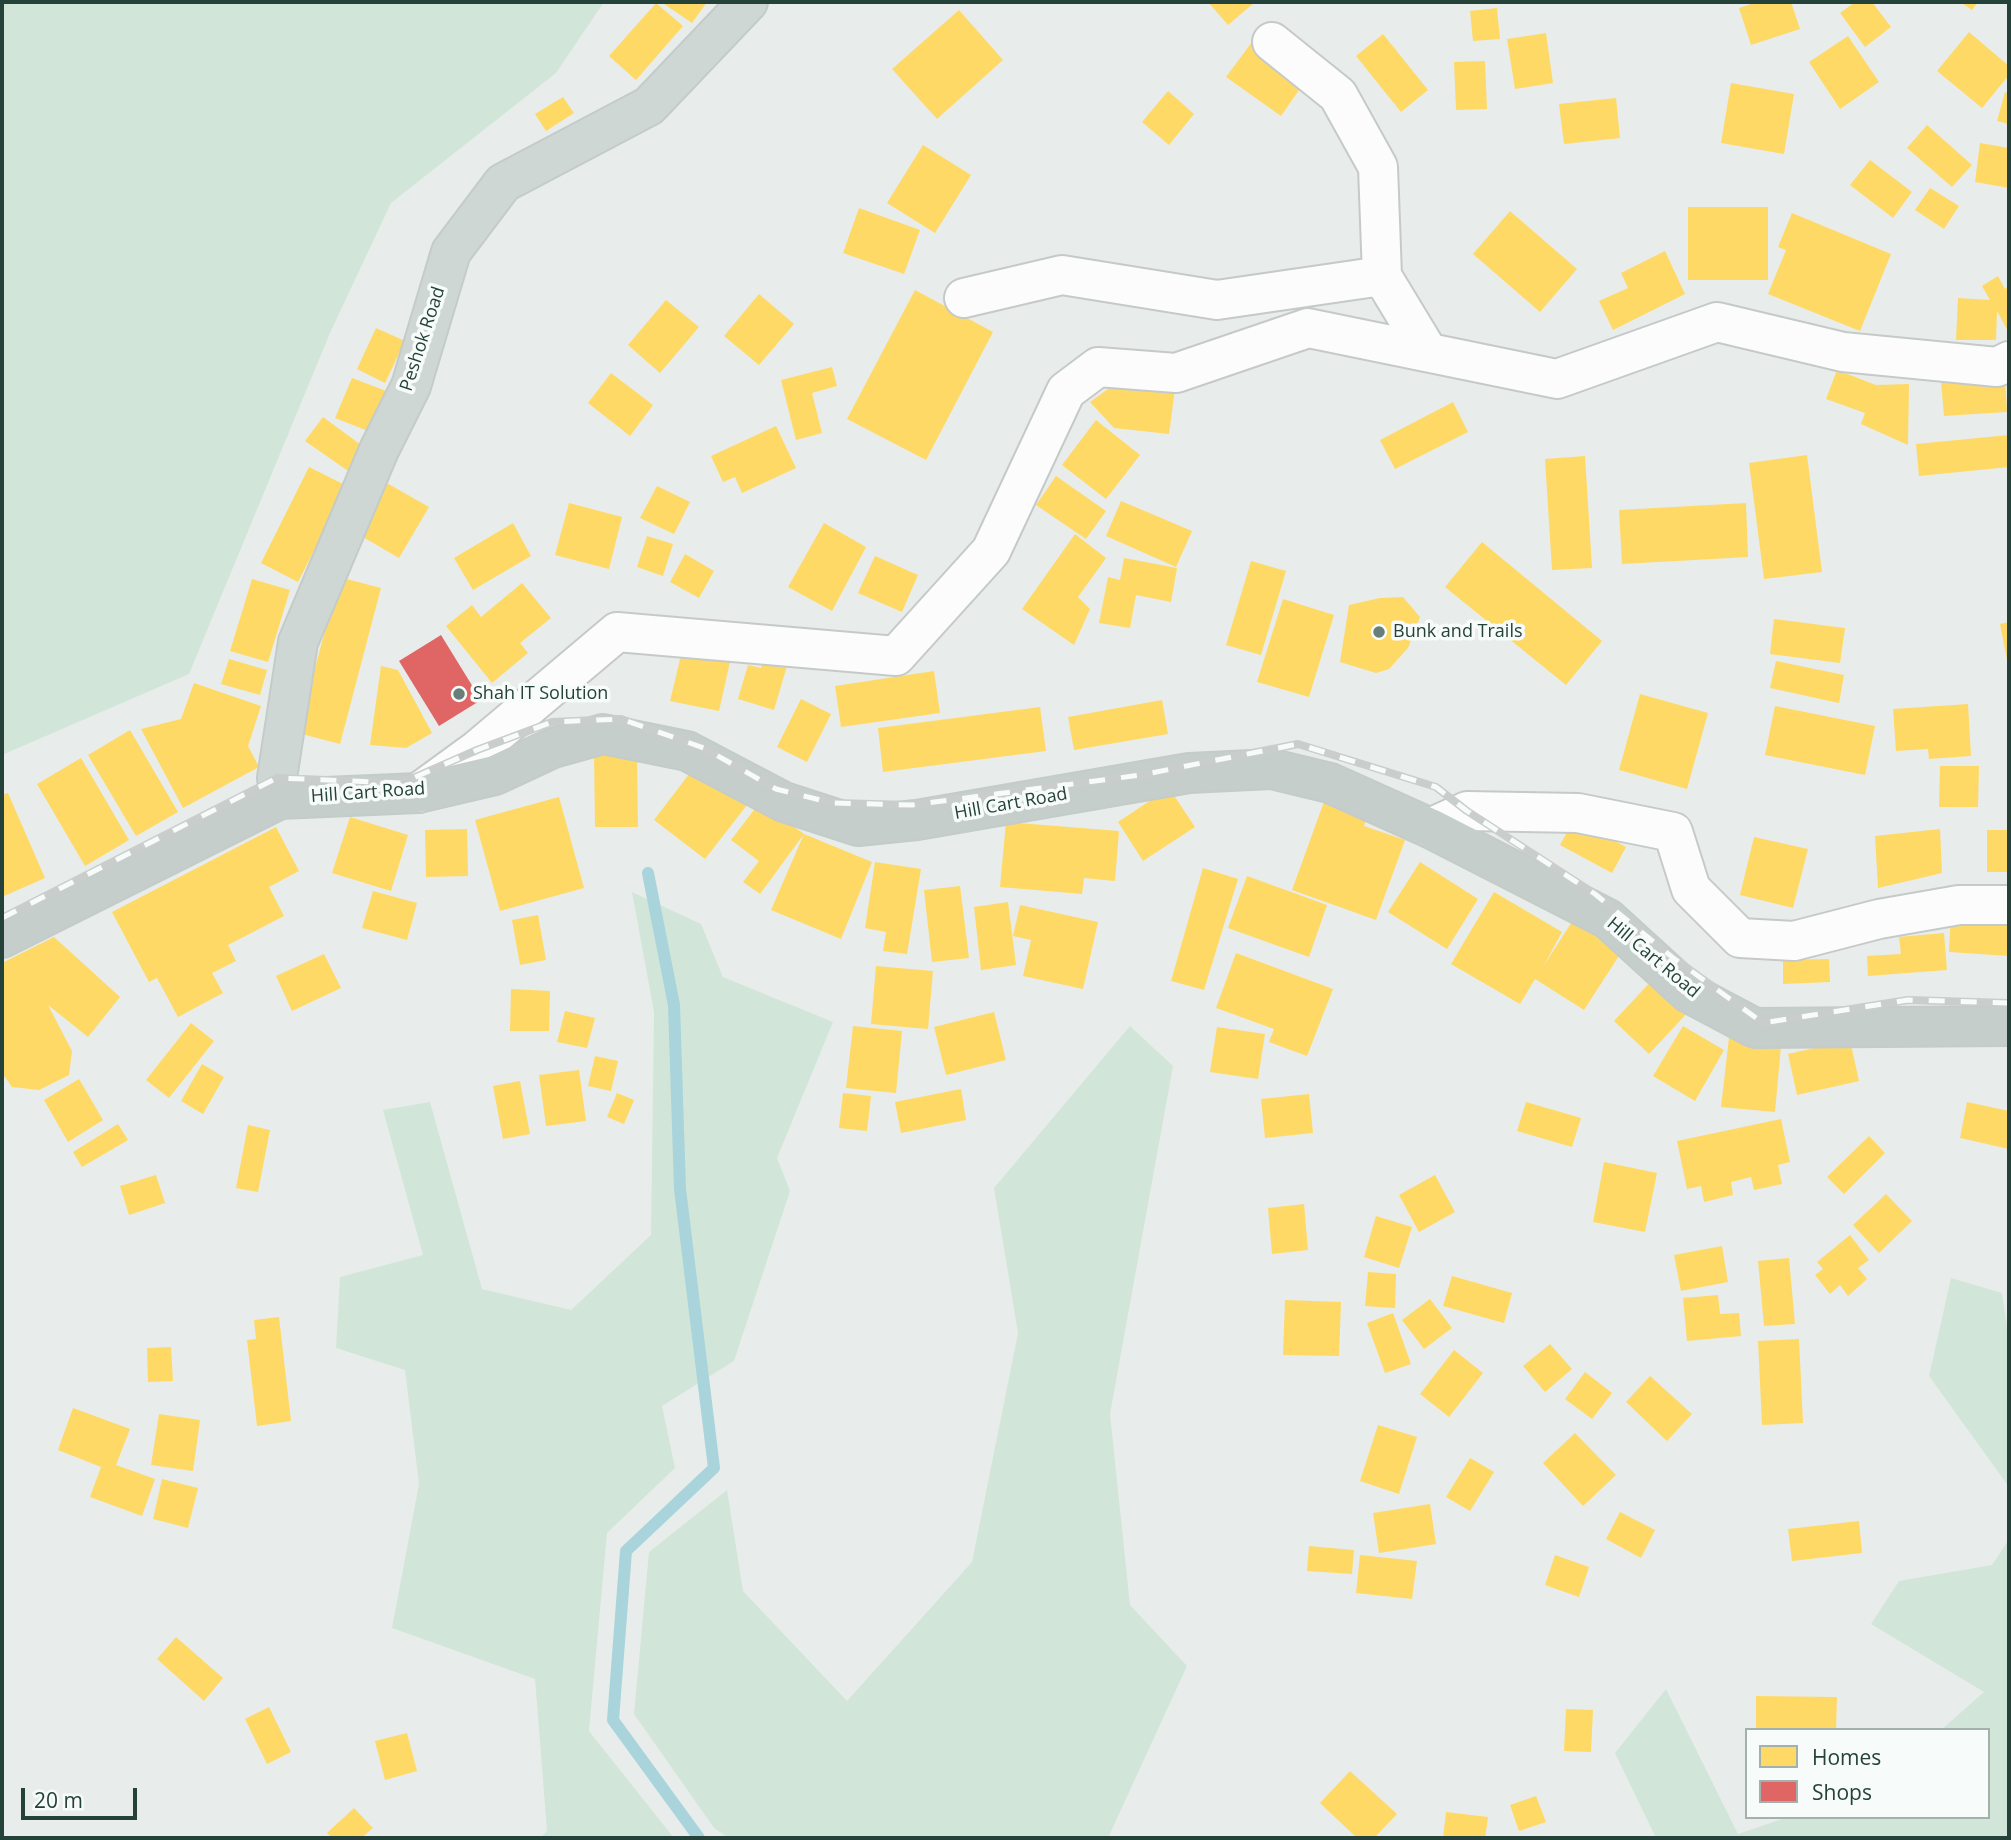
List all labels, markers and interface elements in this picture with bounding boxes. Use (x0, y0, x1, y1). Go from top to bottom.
street label: Peshok Road (396, 284, 450, 394)
place label: Bunk and Trails (1393, 621, 1523, 643)
marker: Bunk and Trails (1371, 624, 1387, 640)
place label: Shah IT Solution (473, 683, 608, 705)
marker: Shah IT Solution (451, 686, 467, 702)
street label: Hill Cart Road (310, 778, 426, 808)
street label: Hill Cart Road (953, 783, 1069, 825)
street label: Hill Cart Road (1602, 913, 1704, 1003)
legend (1745, 1728, 1990, 1819)
text: Homes (1812, 1743, 1881, 1771)
scale bar (24, 1773, 140, 1817)
text: Shops (1812, 1778, 1872, 1806)
text: 20 m (34, 1786, 83, 1814)

